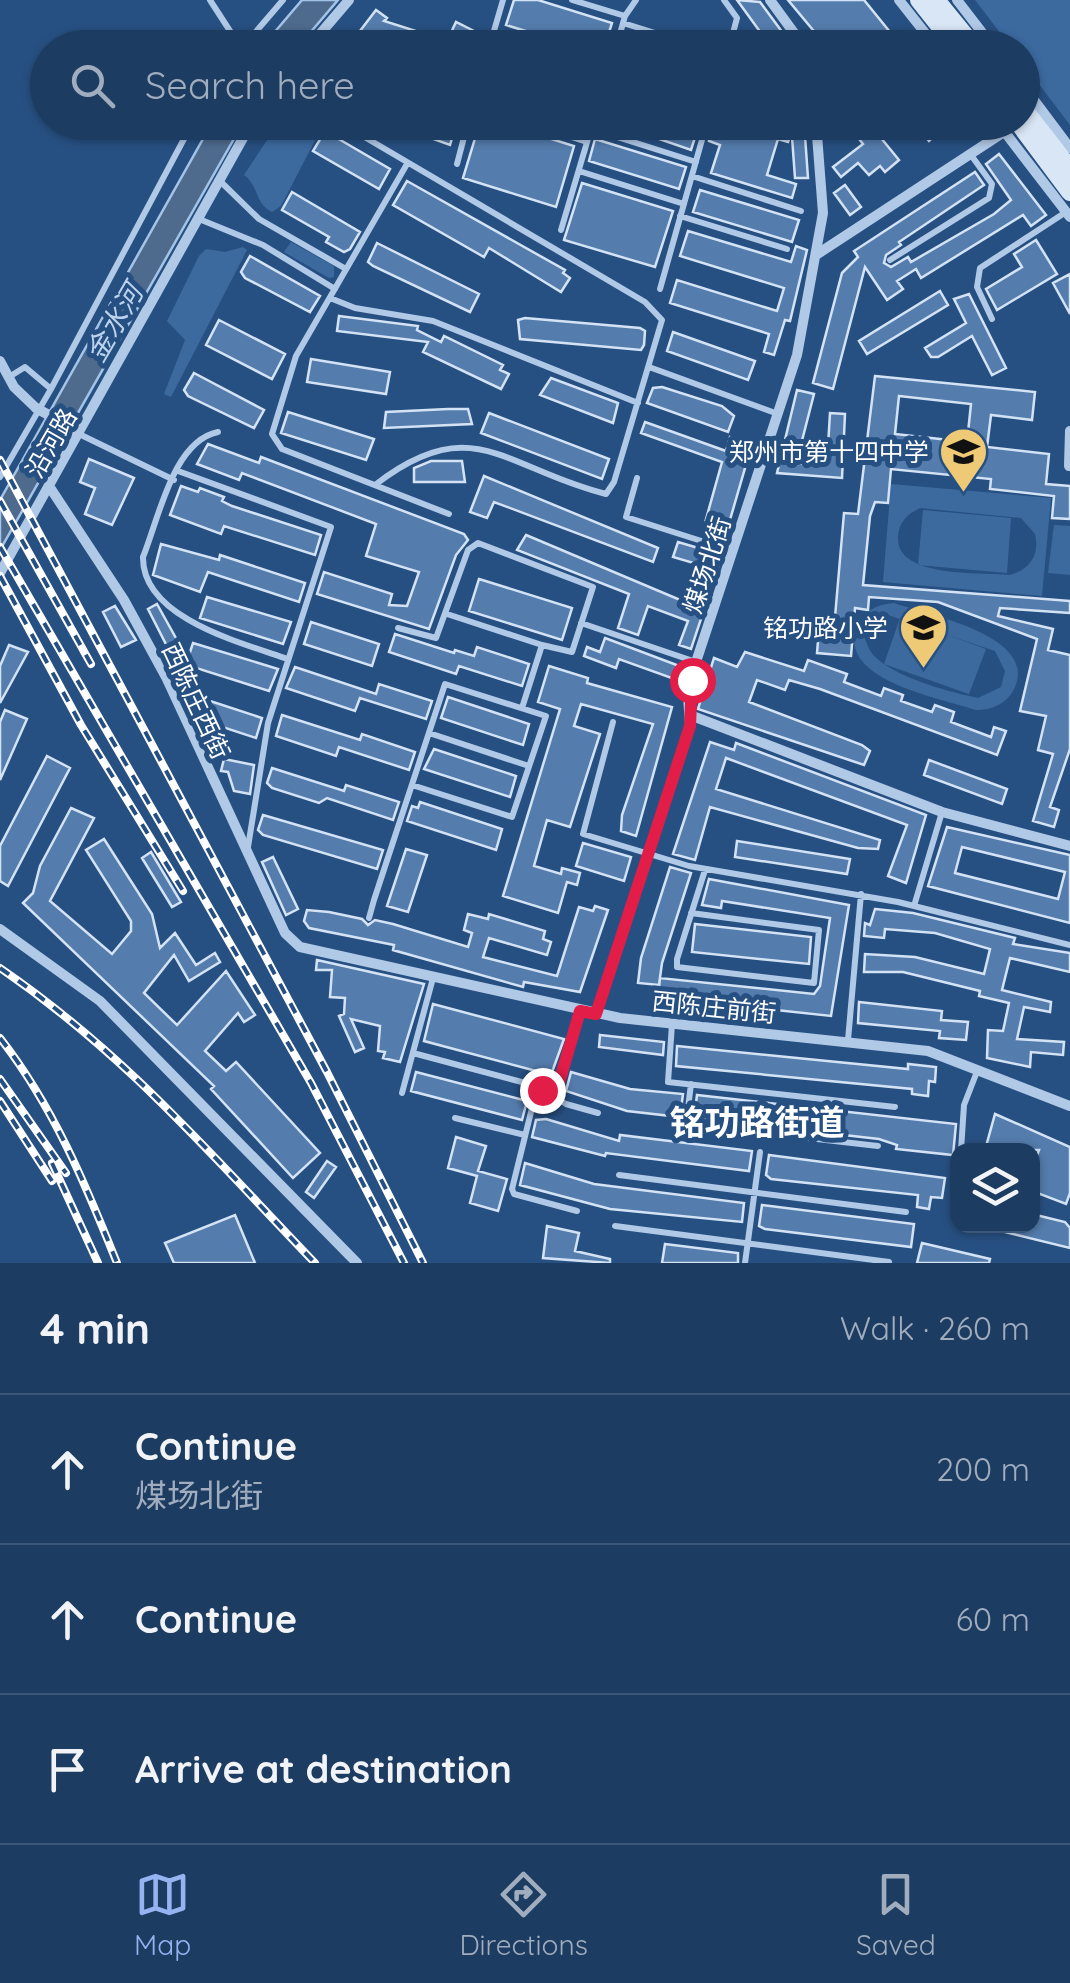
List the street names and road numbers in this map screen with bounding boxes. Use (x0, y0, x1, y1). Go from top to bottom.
street label: 沿河路 (18, 403, 83, 483)
street label: 煤场北街 (676, 512, 737, 617)
street label: 西陈庄西街 (156, 638, 237, 764)
street label: 西陈庄前街 (650, 985, 778, 1028)

